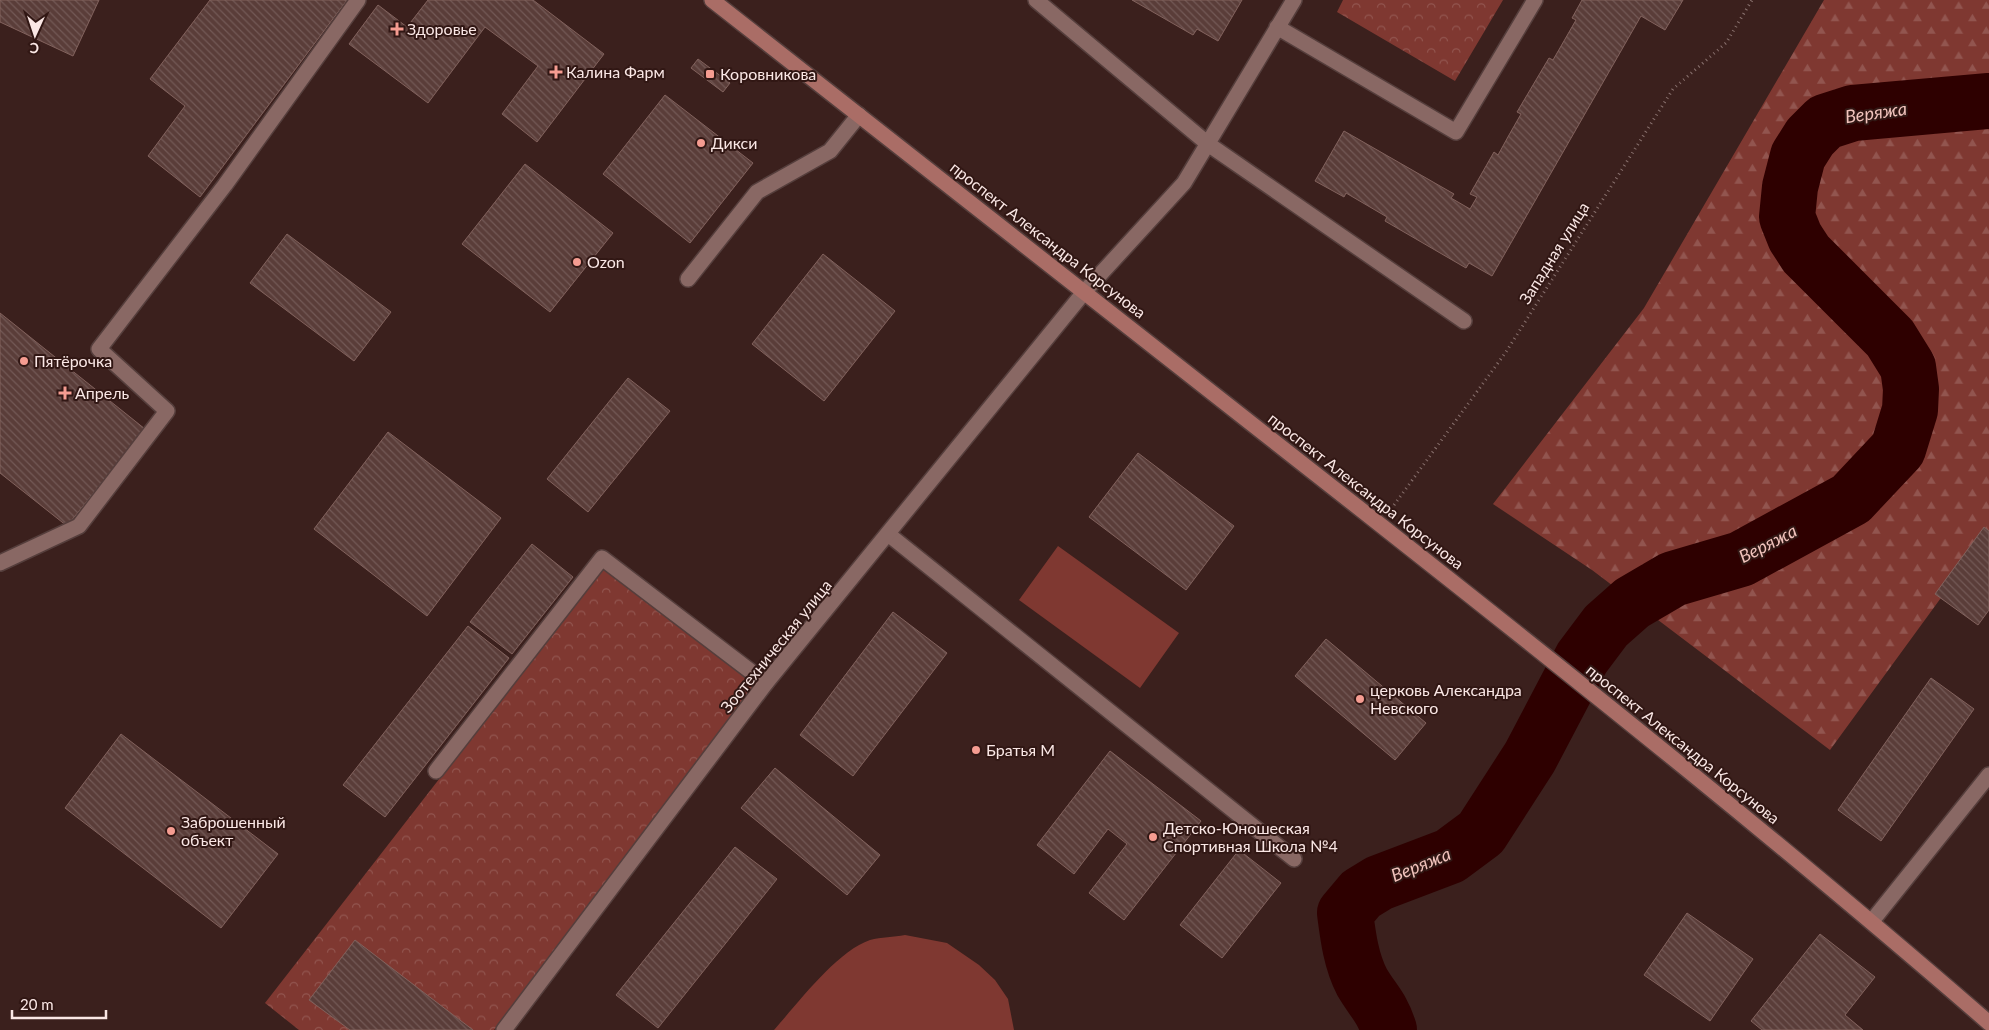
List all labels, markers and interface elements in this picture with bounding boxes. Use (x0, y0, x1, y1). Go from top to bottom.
north arrow (10, 10, 60, 60)
place label: Здоровье (407, 19, 477, 38)
marker: Здоровье (391, 23, 403, 35)
text: С (28, 40, 39, 57)
place label: Калина Фарм (566, 62, 665, 81)
place label: Коровникова (720, 64, 816, 83)
marker: Калина Фарм (550, 66, 562, 78)
marker: Коровникова (704, 68, 716, 80)
water label: Веряжа (1843, 97, 1908, 127)
place label: Дикси (711, 133, 757, 152)
marker: Дикси (695, 137, 707, 149)
street label: проспект Александра Корсунова (947, 157, 1150, 322)
street label: Западная улица (1515, 198, 1593, 307)
place label: Ozon (587, 252, 625, 271)
marker: Ozon (571, 256, 583, 268)
place label: Пятёрочка (34, 351, 112, 370)
marker: Пятёрочка (18, 355, 30, 367)
place label: Апрель (75, 383, 130, 402)
marker: Апрель (59, 387, 71, 399)
street label: проспект Александра Корсунова (1265, 408, 1468, 573)
water label: Веряжа (1735, 519, 1800, 567)
street label: Зоотехническая улица (716, 575, 835, 716)
street label: проспект Александра Корсунова (1583, 660, 1784, 827)
place label: церковь Александра Невского (1370, 680, 1522, 717)
marker: церковь Александра Невского (1354, 693, 1366, 705)
place label: Братья М (986, 740, 1055, 759)
marker: Братья М (970, 744, 982, 756)
place label: Заброшенный объект (181, 812, 286, 849)
place label: Детско-Юношеская Спортивная Школа №4 (1163, 818, 1338, 855)
marker: Заброшенный объект (165, 825, 177, 837)
marker: Детско-Юношеская Спортивная Школа №4 (1147, 831, 1159, 843)
water label: Веряжа (1388, 842, 1454, 886)
scale bar (12, 988, 106, 1020)
text: 20 m (20, 995, 54, 1013)

